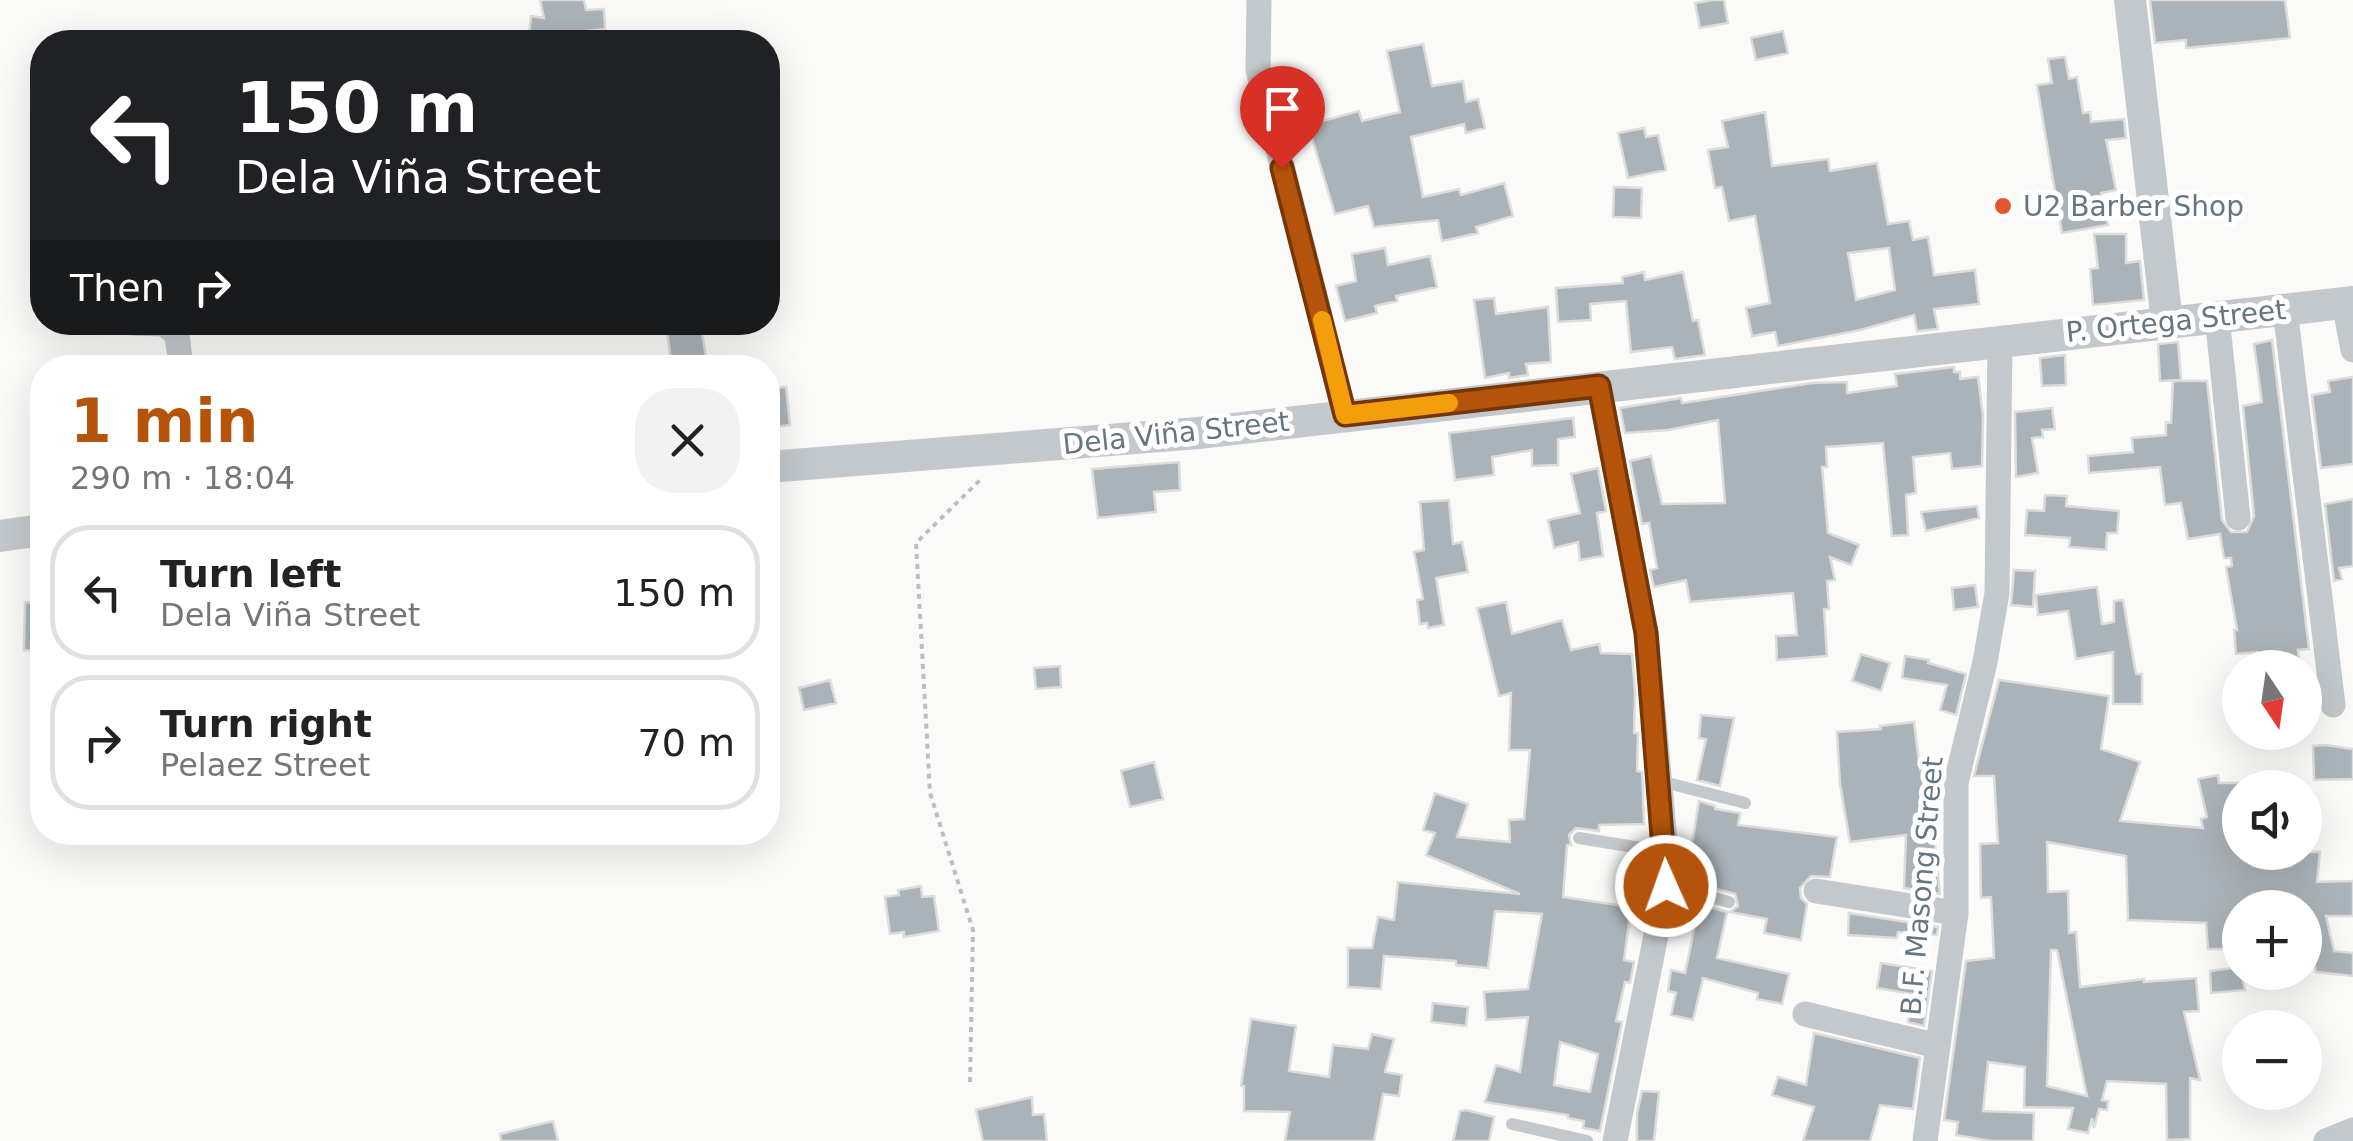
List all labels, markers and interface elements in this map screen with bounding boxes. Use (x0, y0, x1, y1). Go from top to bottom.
pin (1240, 66, 1325, 169)
text: 150 m (235, 67, 478, 149)
icon: left (70, 70, 200, 200)
icon: arrive (1255, 81, 1310, 136)
text: Dela Viña Street (235, 151, 601, 204)
place label: U2 Barber Shop (2023, 190, 2244, 223)
marker: U2 Barber Shop (1992, 195, 2014, 217)
icon: right (185, 260, 240, 315)
text: Then (70, 266, 165, 310)
street label: P. Ortega Street (2064, 293, 2288, 349)
text: 1 min (70, 386, 258, 456)
button: close (635, 388, 740, 493)
street label: Dela Viña Street (1061, 405, 1291, 461)
text: 290 m · 18:04 (70, 459, 295, 497)
text: Turn left (160, 552, 341, 596)
icon: left (75, 565, 130, 620)
text: 150 m (613, 571, 735, 615)
text: Dela Viña Street (160, 596, 420, 634)
north arrow (2222, 650, 2322, 750)
map controls (2222, 650, 2322, 1110)
text: Turn right (160, 702, 372, 746)
icon: right (75, 715, 130, 770)
text: 70 m (638, 721, 735, 765)
text: Pelaez Street (160, 746, 370, 784)
street label: B.F. Masong Street (1894, 755, 1950, 1017)
button: sound (2222, 770, 2322, 870)
position arrow (1614, 834, 1718, 938)
button: + (2222, 890, 2322, 990)
button: − (2222, 1010, 2322, 1110)

